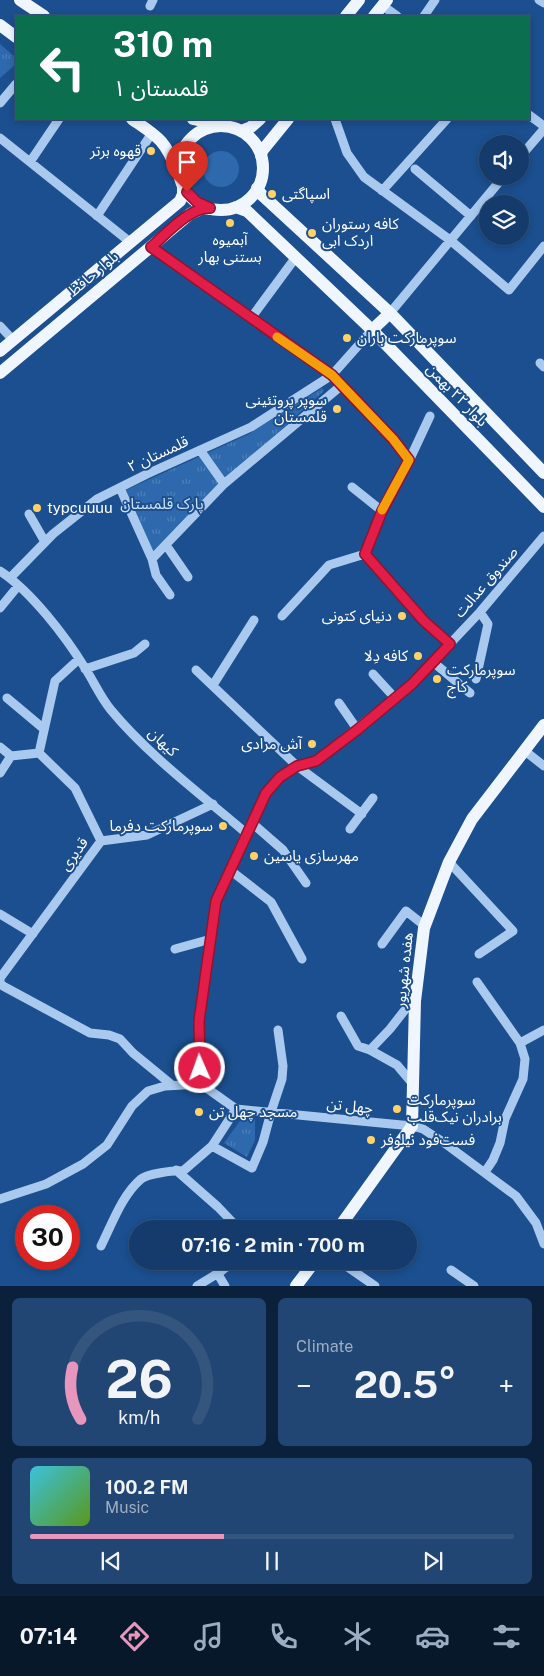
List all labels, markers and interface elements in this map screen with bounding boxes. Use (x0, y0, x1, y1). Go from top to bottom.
text: 310 m (113, 24, 213, 65)
icon: left (30, 35, 95, 100)
text: قلمستان ۱ (113, 75, 208, 101)
map controls (479, 135, 529, 245)
button: sound (479, 135, 529, 185)
pin (166, 141, 208, 192)
place label: قهوه برتر (89, 142, 141, 160)
marker: قهوه برتر (145, 145, 157, 157)
icon: arrive (173, 148, 201, 176)
place label: اسپاگتی (282, 185, 330, 204)
marker: اسپاگتی (266, 188, 278, 200)
button: layers (479, 195, 529, 245)
place label: کافه رستوران اردک ابی (322, 215, 399, 250)
marker: آبمیوه بستنی بهار (224, 217, 236, 229)
marker: کافه رستوران اردک ابی (306, 227, 318, 239)
place label: آبمیوه بستنی بهار (197, 231, 262, 266)
street label: بلوار حافظ (64, 248, 122, 300)
place label: سوپرمارکت باران (357, 329, 457, 348)
marker: سوپرمارکت باران (341, 332, 353, 344)
street label: بلوار ۲۲ بهمن (423, 360, 491, 430)
place label: سوپر پروتئینی قلمستان (246, 391, 327, 426)
marker: سوپر پروتئینی قلمستان (331, 403, 343, 415)
street label: قلمستان ۲ (125, 432, 192, 476)
park label: پارک قلمستان (120, 495, 204, 514)
place label: typcuuuu (47, 499, 113, 516)
marker: typcuuuu (31, 502, 43, 514)
street label: صندوق عدالت (450, 543, 522, 621)
place label: دنیای کتونی (322, 607, 392, 625)
marker: دنیای کتونی (396, 610, 408, 622)
place label: کافه دِلا (364, 647, 409, 664)
marker: کافه دِلا (412, 650, 424, 662)
place label: سوپرمارکت کاج (447, 661, 516, 699)
marker: سوپرمارکت کاج (431, 673, 443, 685)
street label: کیهان (144, 724, 182, 761)
place label: آش مرادی (241, 735, 303, 753)
marker: آش مرادی (306, 738, 318, 750)
place label: سوپرمارکت دفرما (110, 817, 213, 836)
marker: سوپرمارکت دفرما (217, 820, 229, 832)
street label: قدیری (56, 834, 92, 874)
place label: مهرسازی یاسین (264, 847, 359, 865)
marker: مهرسازی یاسین (248, 850, 260, 862)
street label: هفده شهریور (391, 931, 417, 1010)
position arrow (173, 1041, 225, 1093)
place label: سوپرمارکت برادران نیک‌قلب (407, 1091, 502, 1126)
street label: چهل تن (326, 1095, 374, 1118)
place label: مسجد چهل تن (209, 1103, 297, 1122)
marker: سوپرمارکت برادران نیک‌قلب (391, 1103, 403, 1115)
marker: مسجد چهل تن (193, 1106, 205, 1118)
place label: فست‌فود نیلوفر (380, 1131, 476, 1149)
marker: فست‌فود نیلوفر (365, 1134, 377, 1146)
speed limit sign: 30 (15, 1205, 80, 1270)
text: 07:16 · 2 min · 700 m (181, 1234, 365, 1256)
text: Climate (296, 1337, 353, 1356)
text: 26 (105, 1349, 173, 1410)
text: 20.5° (354, 1362, 456, 1407)
text: − (296, 1369, 312, 1402)
text: + (498, 1369, 514, 1402)
text: km/h (118, 1407, 160, 1428)
text: 100.2 FM (105, 1476, 189, 1498)
text: Music (105, 1498, 149, 1517)
icon: previous (97, 1547, 125, 1575)
icon: pause (258, 1547, 286, 1575)
icon: next (419, 1547, 447, 1575)
icon: directions (117, 1619, 152, 1654)
icon: music (191, 1619, 226, 1654)
icon: phone (266, 1619, 301, 1654)
icon: climate (340, 1619, 375, 1654)
icon: car (415, 1619, 450, 1654)
icon: filters (489, 1619, 524, 1654)
text: 07:14 (20, 1623, 77, 1649)

